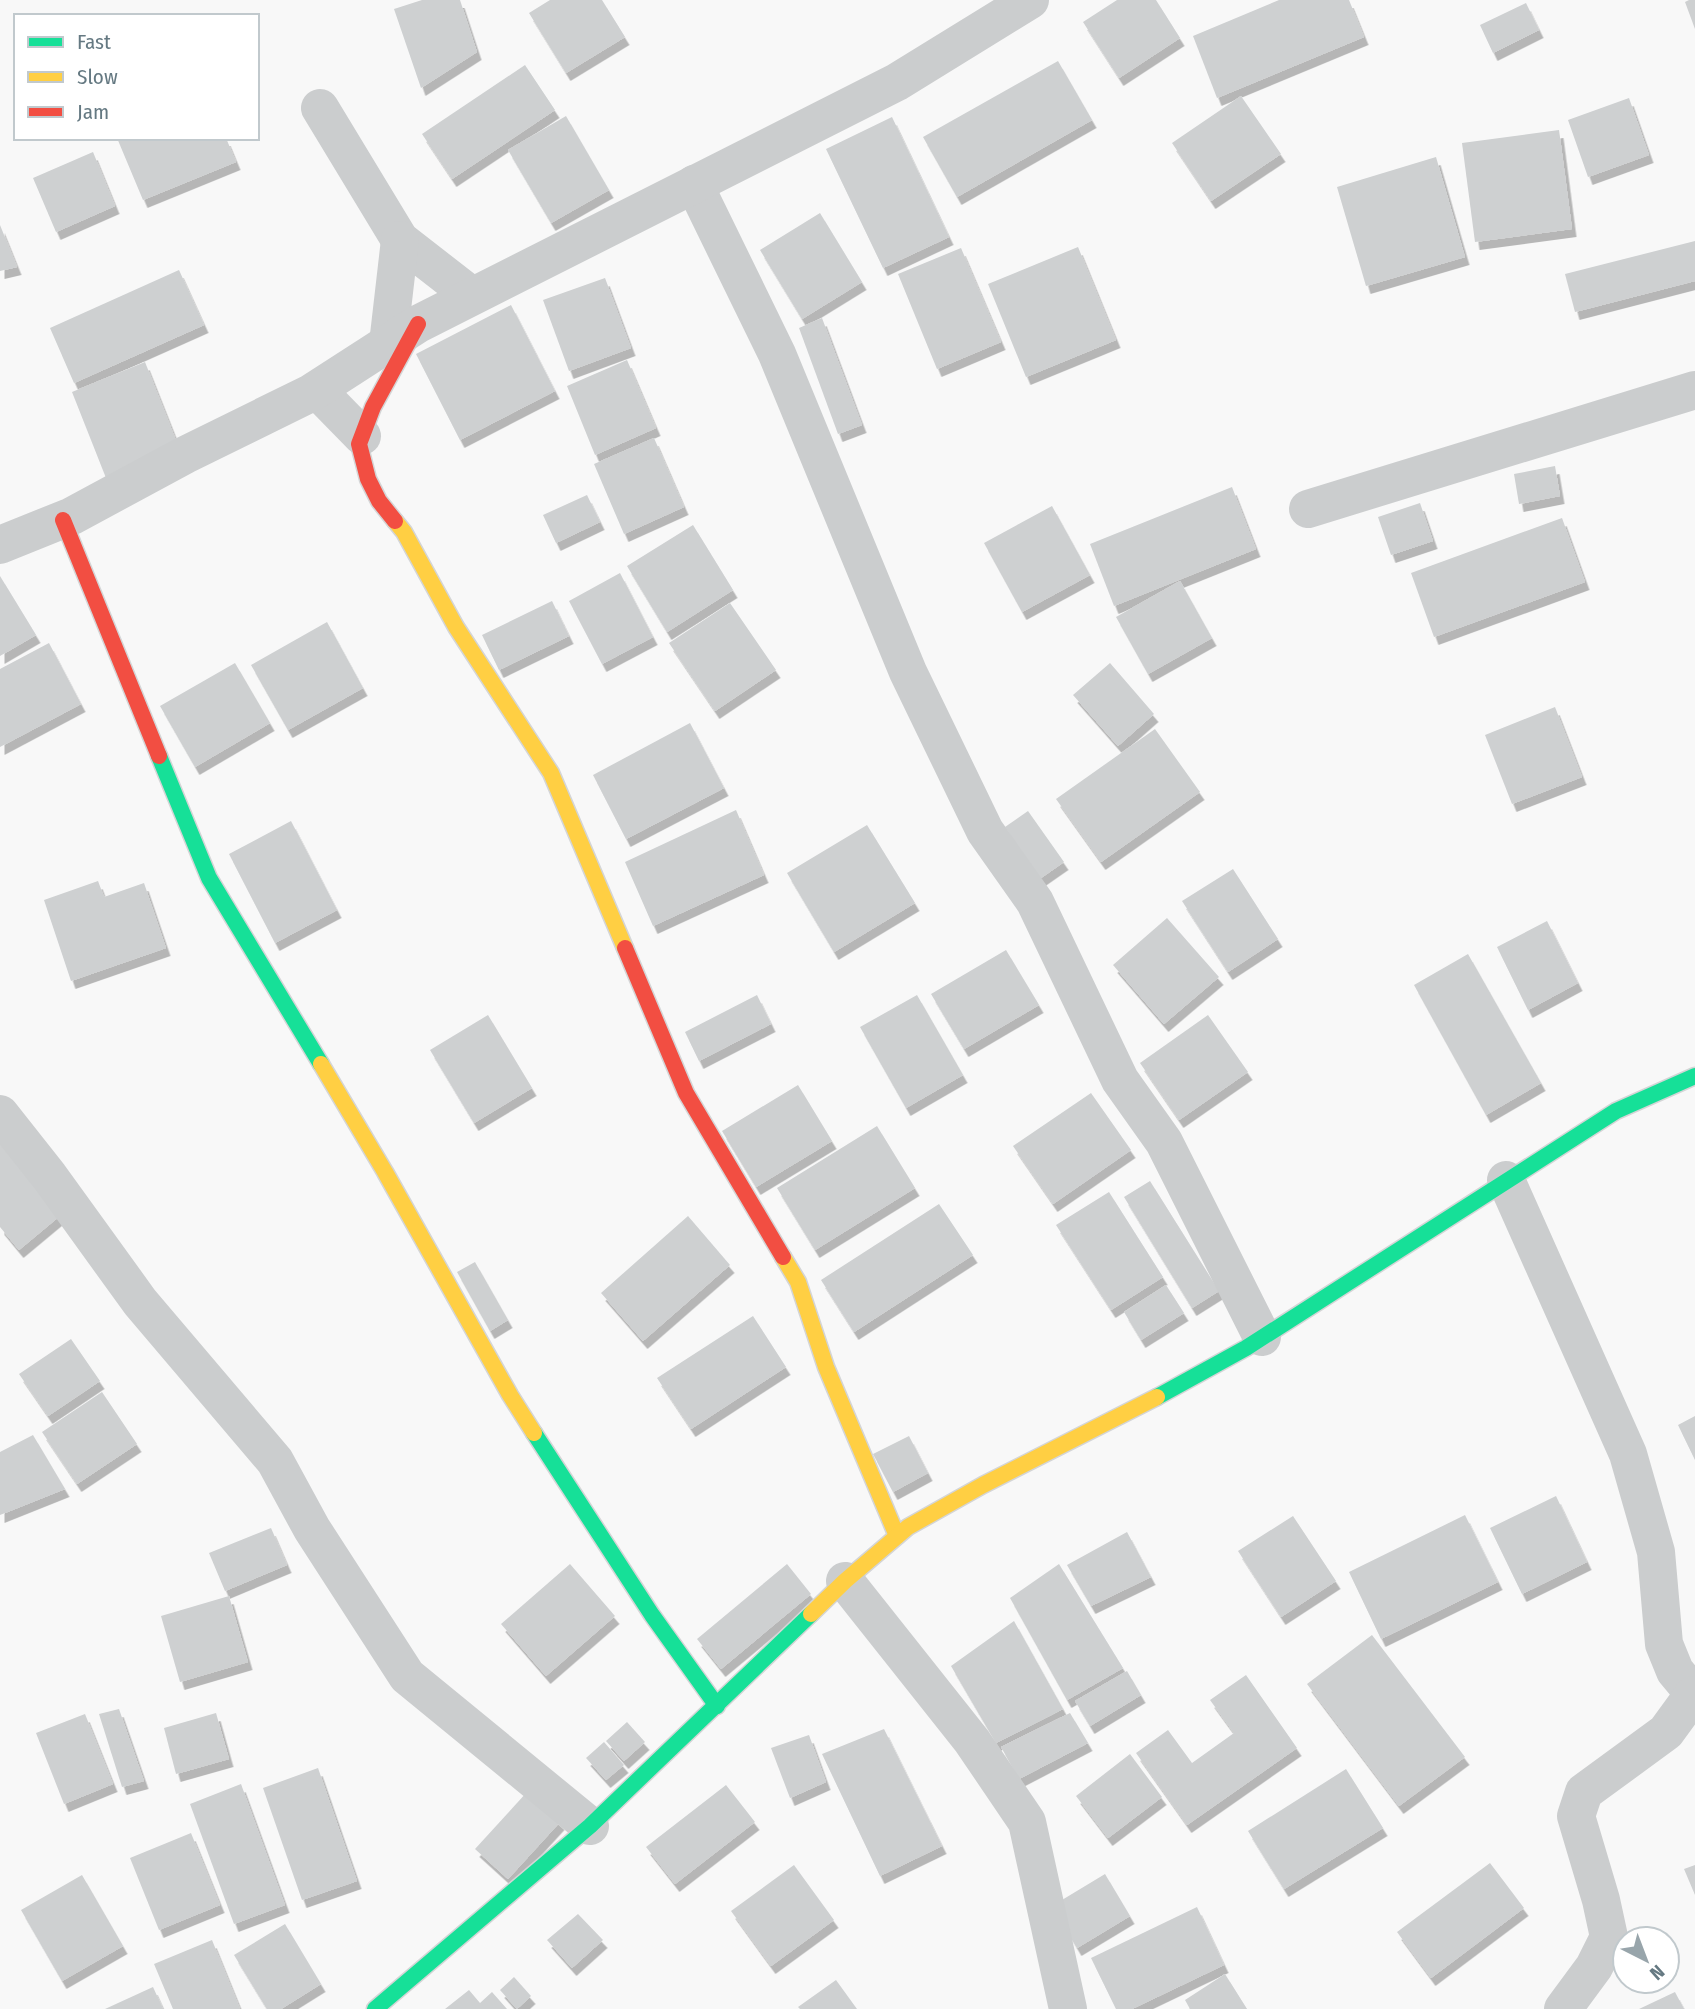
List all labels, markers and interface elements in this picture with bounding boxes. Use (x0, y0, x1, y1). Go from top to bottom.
legend (14, 14, 259, 140)
text: Fast (77, 29, 111, 55)
text: Slow (77, 64, 118, 90)
text: Jam (77, 99, 109, 125)
north arrow (1611, 1925, 1681, 1995)
text: N (1645, 1960, 1669, 1985)

